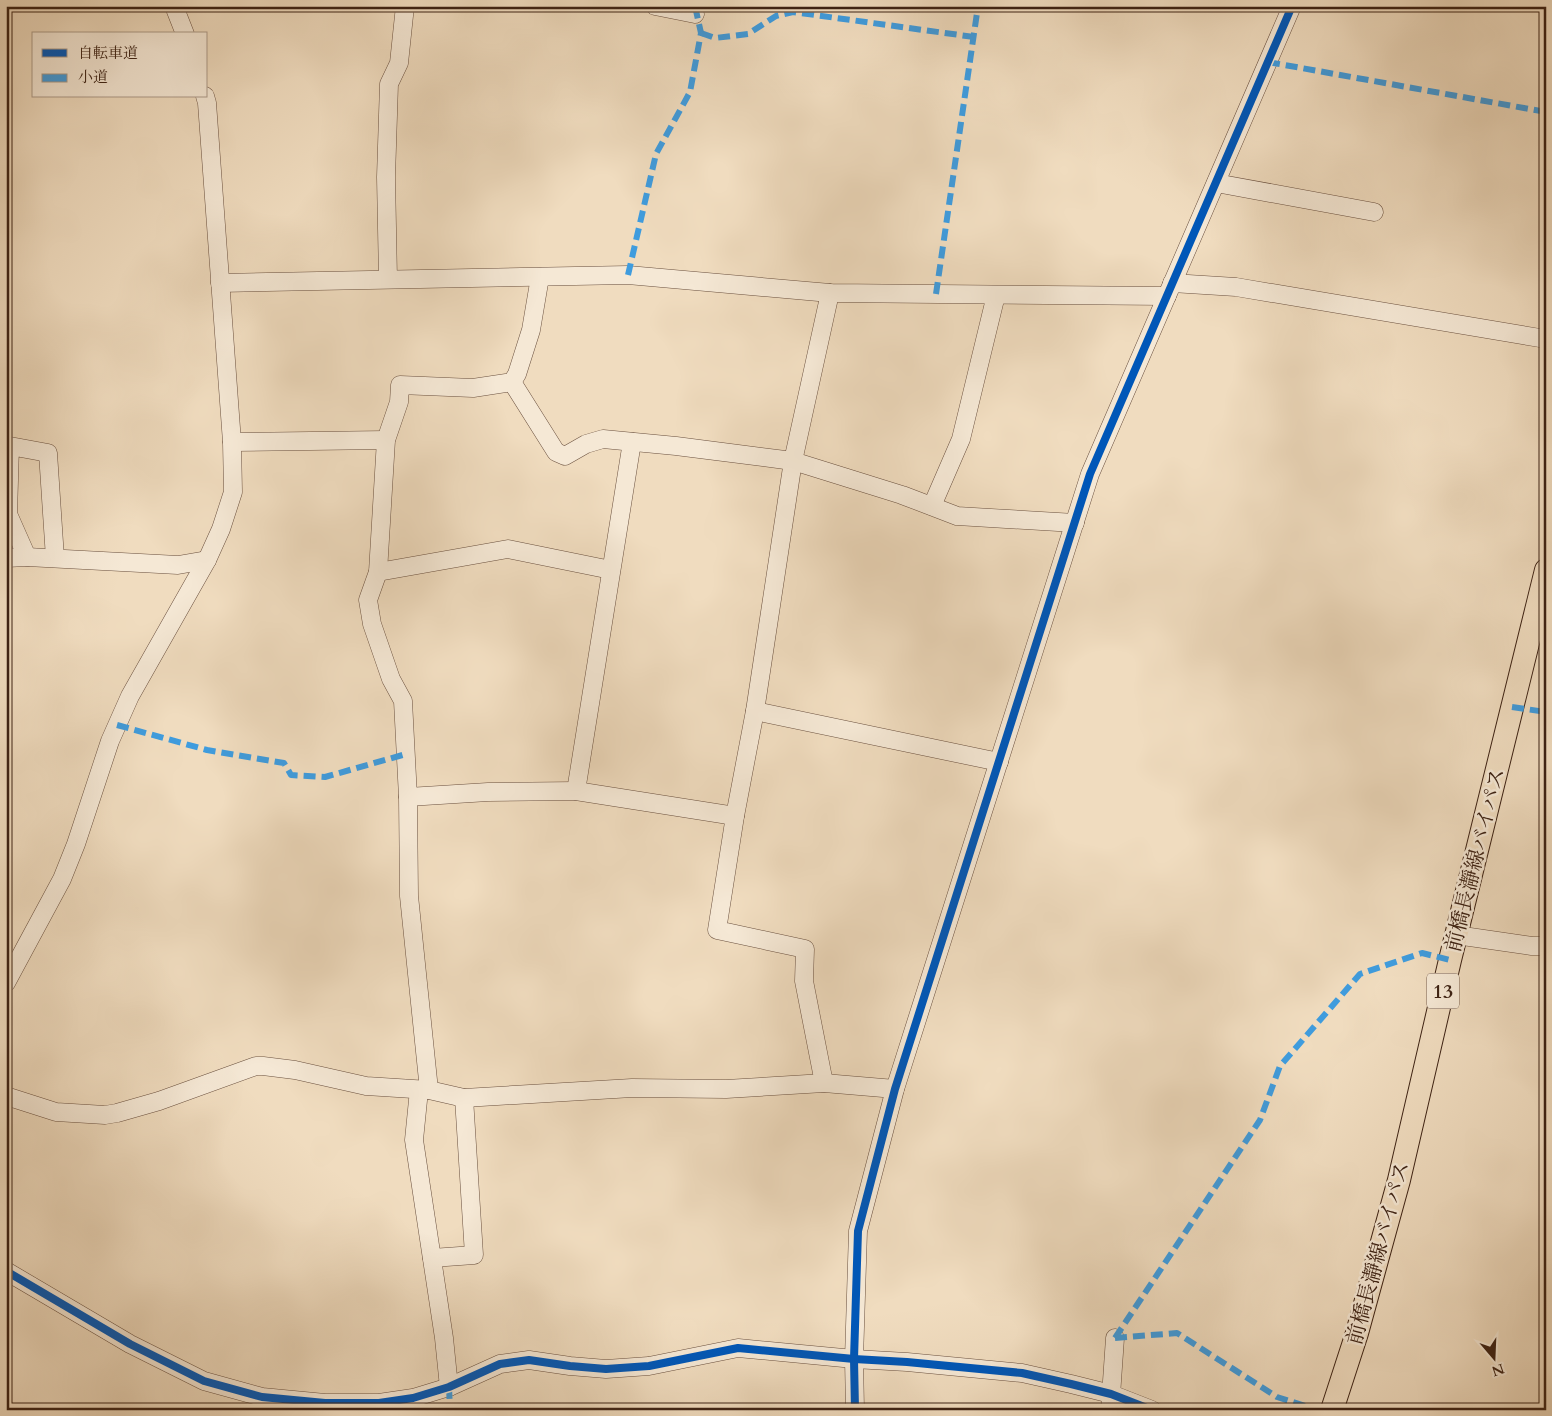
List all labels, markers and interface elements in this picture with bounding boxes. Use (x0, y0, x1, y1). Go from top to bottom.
legend (32, 32, 208, 98)
text: 自転車道 (78, 43, 138, 63)
text: 小道 (78, 67, 108, 87)
street label: 前橋長瀞線バイパス (1439, 765, 1512, 955)
road number: 13 (1427, 974, 1459, 1008)
street label: 前橋長瀞線バイパス (1340, 1158, 1417, 1348)
north arrow (1470, 1334, 1520, 1384)
text: N (1489, 1359, 1507, 1381)

